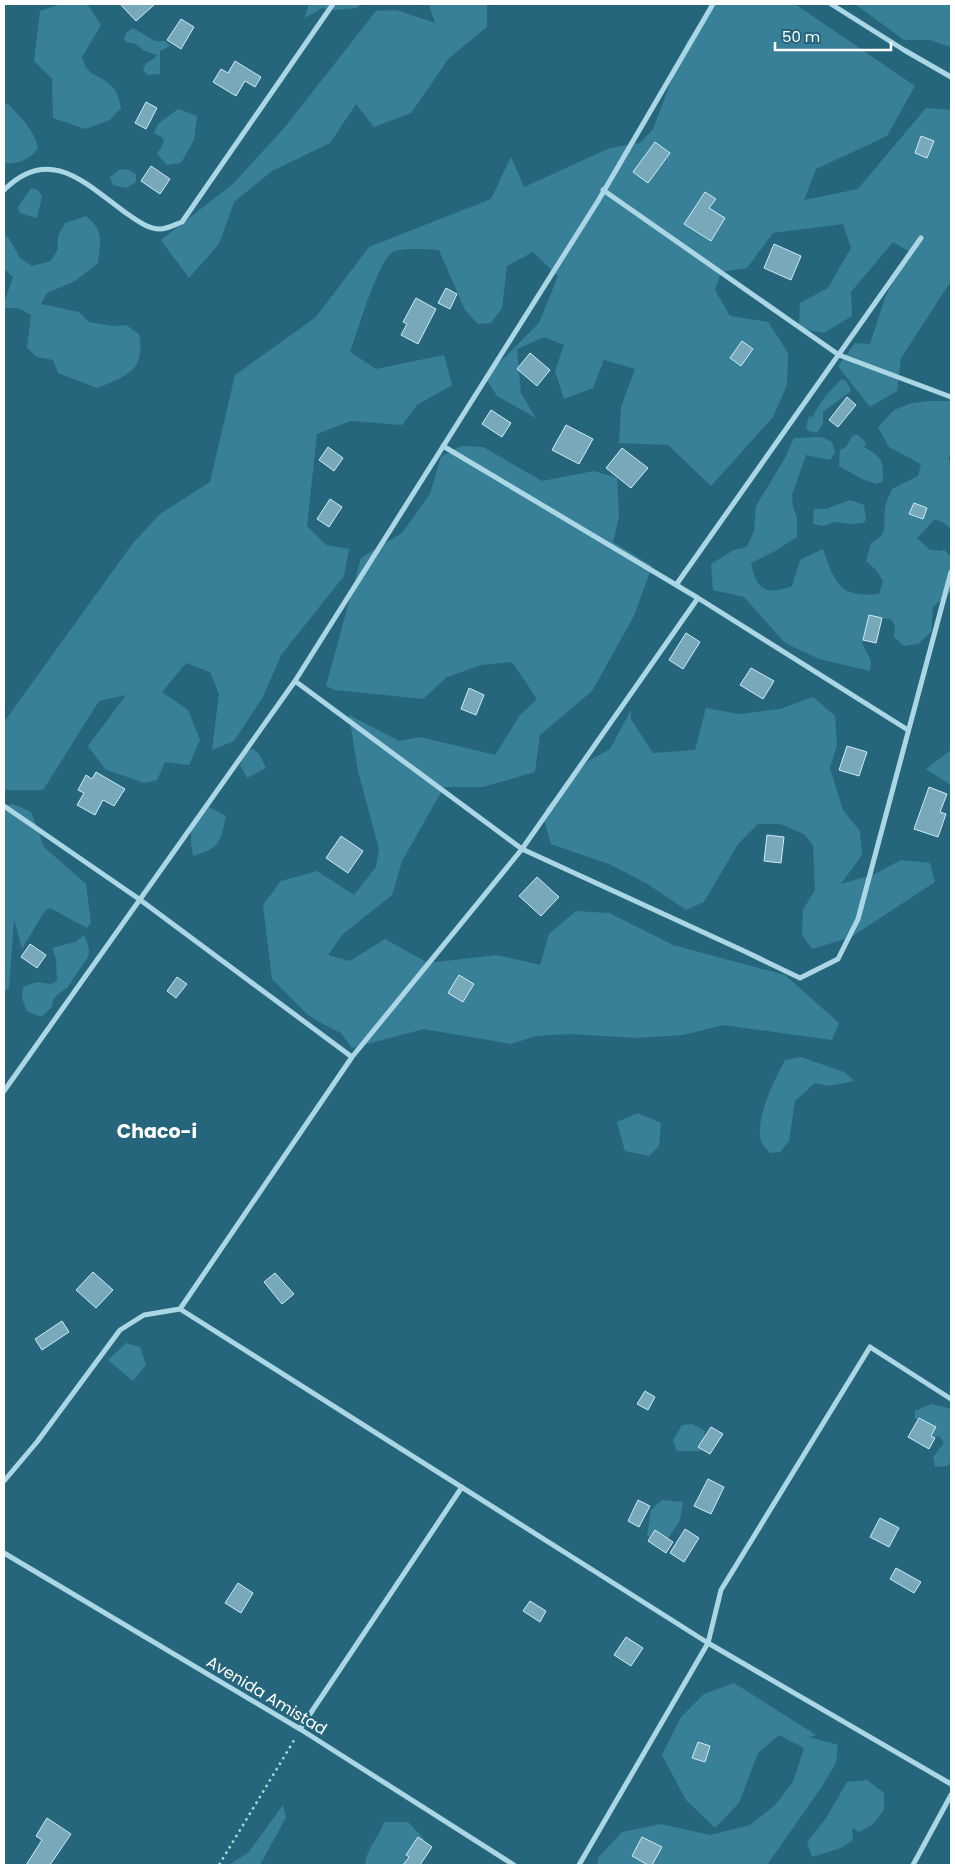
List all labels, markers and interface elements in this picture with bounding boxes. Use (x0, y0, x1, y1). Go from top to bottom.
scale bar (775, 20, 891, 52)
text: 50 m (782, 26, 820, 47)
district label: Chaco-i (117, 1118, 197, 1145)
street label: Avenida Amistad (202, 1650, 331, 1741)

